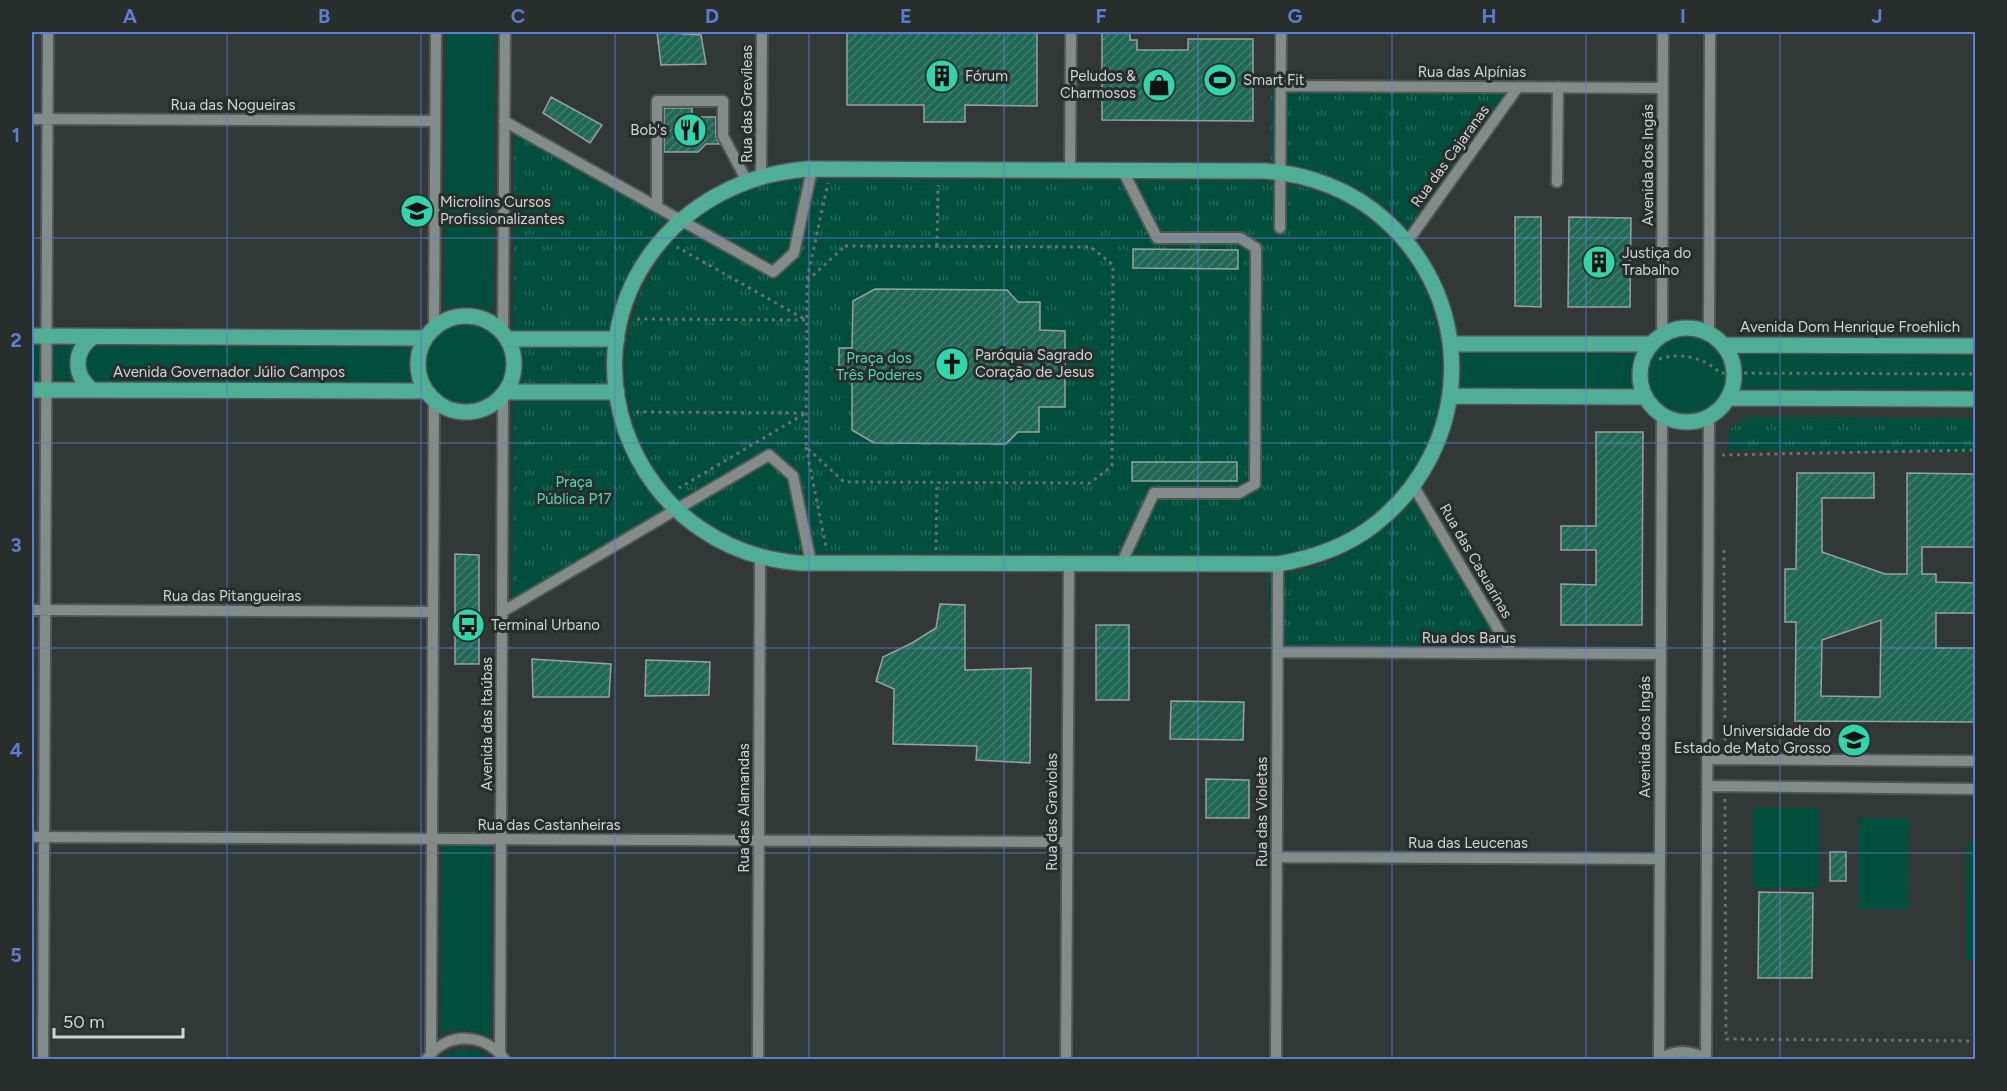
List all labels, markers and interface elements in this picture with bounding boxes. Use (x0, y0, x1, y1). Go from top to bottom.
text: A (123, 4, 138, 28)
text: B (318, 4, 330, 28)
text: C (511, 4, 525, 28)
text: D (705, 4, 719, 28)
text: E (900, 4, 912, 28)
text: F (1095, 4, 1107, 28)
text: G (1288, 4, 1303, 28)
text: H (1482, 4, 1497, 28)
text: I (1680, 4, 1686, 28)
text: J (1871, 4, 1883, 28)
street label: Rua das Grevíleas (738, 45, 756, 163)
building icon: Fórum (924, 58, 960, 94)
sports icon: Smart Fit (1202, 62, 1238, 98)
street label: Rua das Alpínias (1418, 63, 1526, 81)
place label: Fórum (965, 67, 1008, 85)
place label: Peludos & Charmosos (1060, 67, 1136, 102)
shop icon: Peludos & Charmosos (1141, 67, 1177, 103)
place label: Smart Fit (1243, 71, 1305, 89)
street label: Rua das Nogueiras (170, 96, 296, 114)
street label: Rua das Cajaranas (1407, 101, 1493, 211)
street label: Avenida dos Ingás (1639, 104, 1657, 226)
restaurant icon: Bob's (672, 112, 708, 148)
place label: Bob's (630, 121, 667, 139)
text: 1 (12, 123, 20, 147)
school or university icon: Microlins Cursos Profissionalizantes (399, 193, 435, 229)
place label: Microlins Cursos Profissionalizantes (440, 193, 565, 228)
building icon: Justiça do Trabalho (1581, 244, 1617, 280)
place label: Justiça do Trabalho (1622, 244, 1691, 279)
street label: Avenida Dom Henrique Froehlich (1740, 318, 1960, 336)
text: 2 (10, 328, 22, 352)
church icon: Paróquia Sagrado Coração de Jesus (934, 346, 970, 382)
place label: Paróquia Sagrado Coração de Jesus (975, 346, 1094, 381)
park label: Praça dos Três Poderes (836, 349, 922, 384)
street label: Avenida Governador Júlio Campos (113, 363, 345, 381)
park label: Praça Pública P17 (537, 473, 611, 508)
street label: Rua das Casuarinas (1436, 501, 1516, 621)
text: 3 (10, 533, 22, 557)
street label: Rua das Pitangueiras (163, 587, 301, 605)
bus stop icon: Terminal Urbano (450, 607, 486, 643)
place label: Terminal Urbano (491, 616, 600, 634)
street label: Rua dos Barus (1422, 629, 1516, 647)
street label: Avenida das Itaúbas (478, 657, 496, 791)
street label: Avenida dos Ingás (1636, 676, 1654, 798)
place label: Universidade do Estado de Mato Grosso (1674, 722, 1831, 757)
school or university icon: Universidade do Estado de Mato Grosso (1836, 722, 1872, 758)
text: 4 (10, 738, 23, 762)
street label: Rua das Alamandas (735, 743, 753, 873)
street label: Rua das Graviolas (1043, 753, 1061, 871)
street label: Rua das Violetas (1253, 757, 1271, 867)
street label: Rua das Castanheiras (477, 816, 621, 834)
street label: Rua das Leucenas (1408, 834, 1528, 852)
text: 5 (10, 943, 22, 967)
scale bar (54, 1001, 183, 1039)
text: 50 m (63, 1011, 105, 1033)

